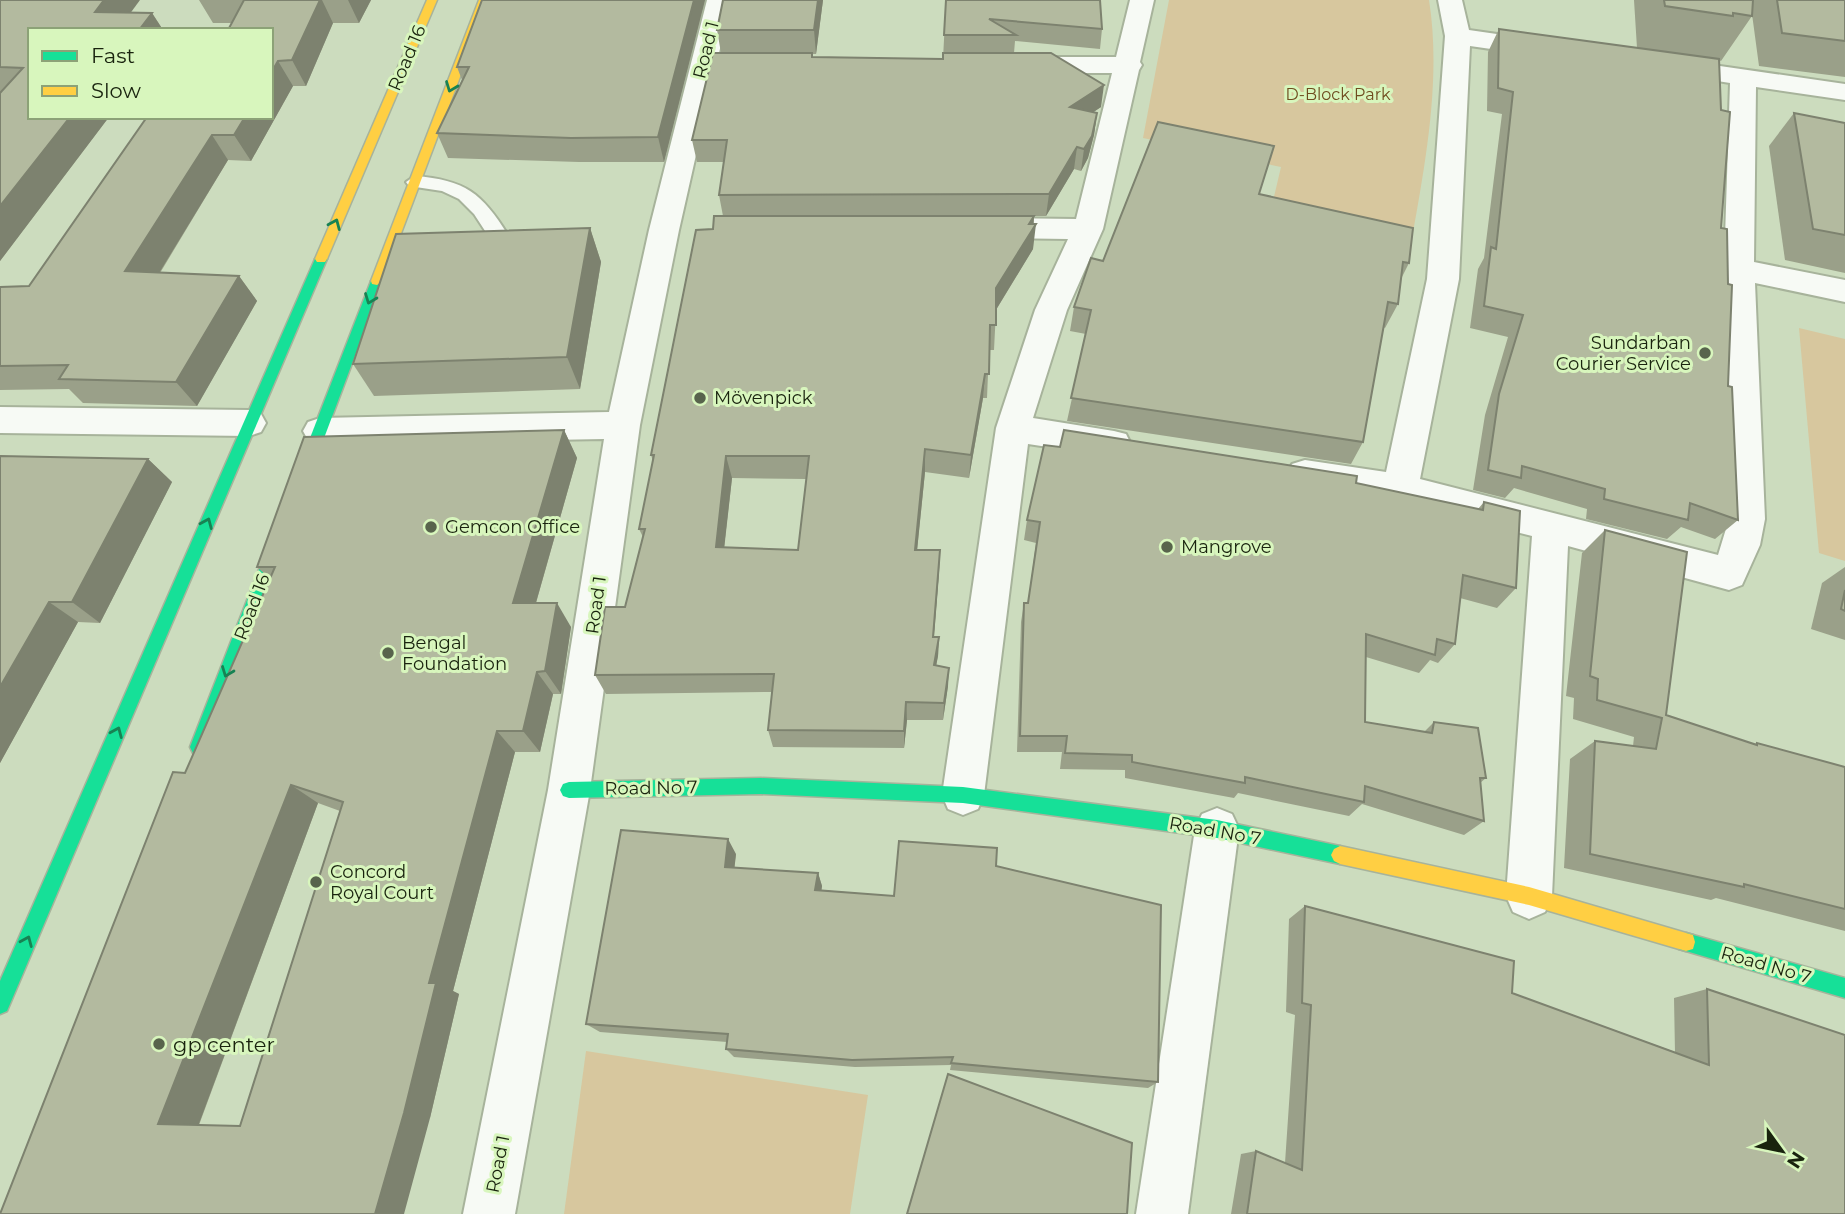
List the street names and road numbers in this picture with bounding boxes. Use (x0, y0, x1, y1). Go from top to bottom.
street label: Road 1 (688, 19, 724, 81)
street label: Road 16 (383, 22, 431, 94)
street label: Road 16 (229, 571, 275, 643)
street label: Road 1 (581, 575, 611, 635)
street label: Road No 7 (604, 776, 698, 800)
street label: Road No 7 (1167, 812, 1263, 850)
street label: Road No 7 (1718, 942, 1814, 988)
street label: Road 1 (482, 1133, 514, 1195)

